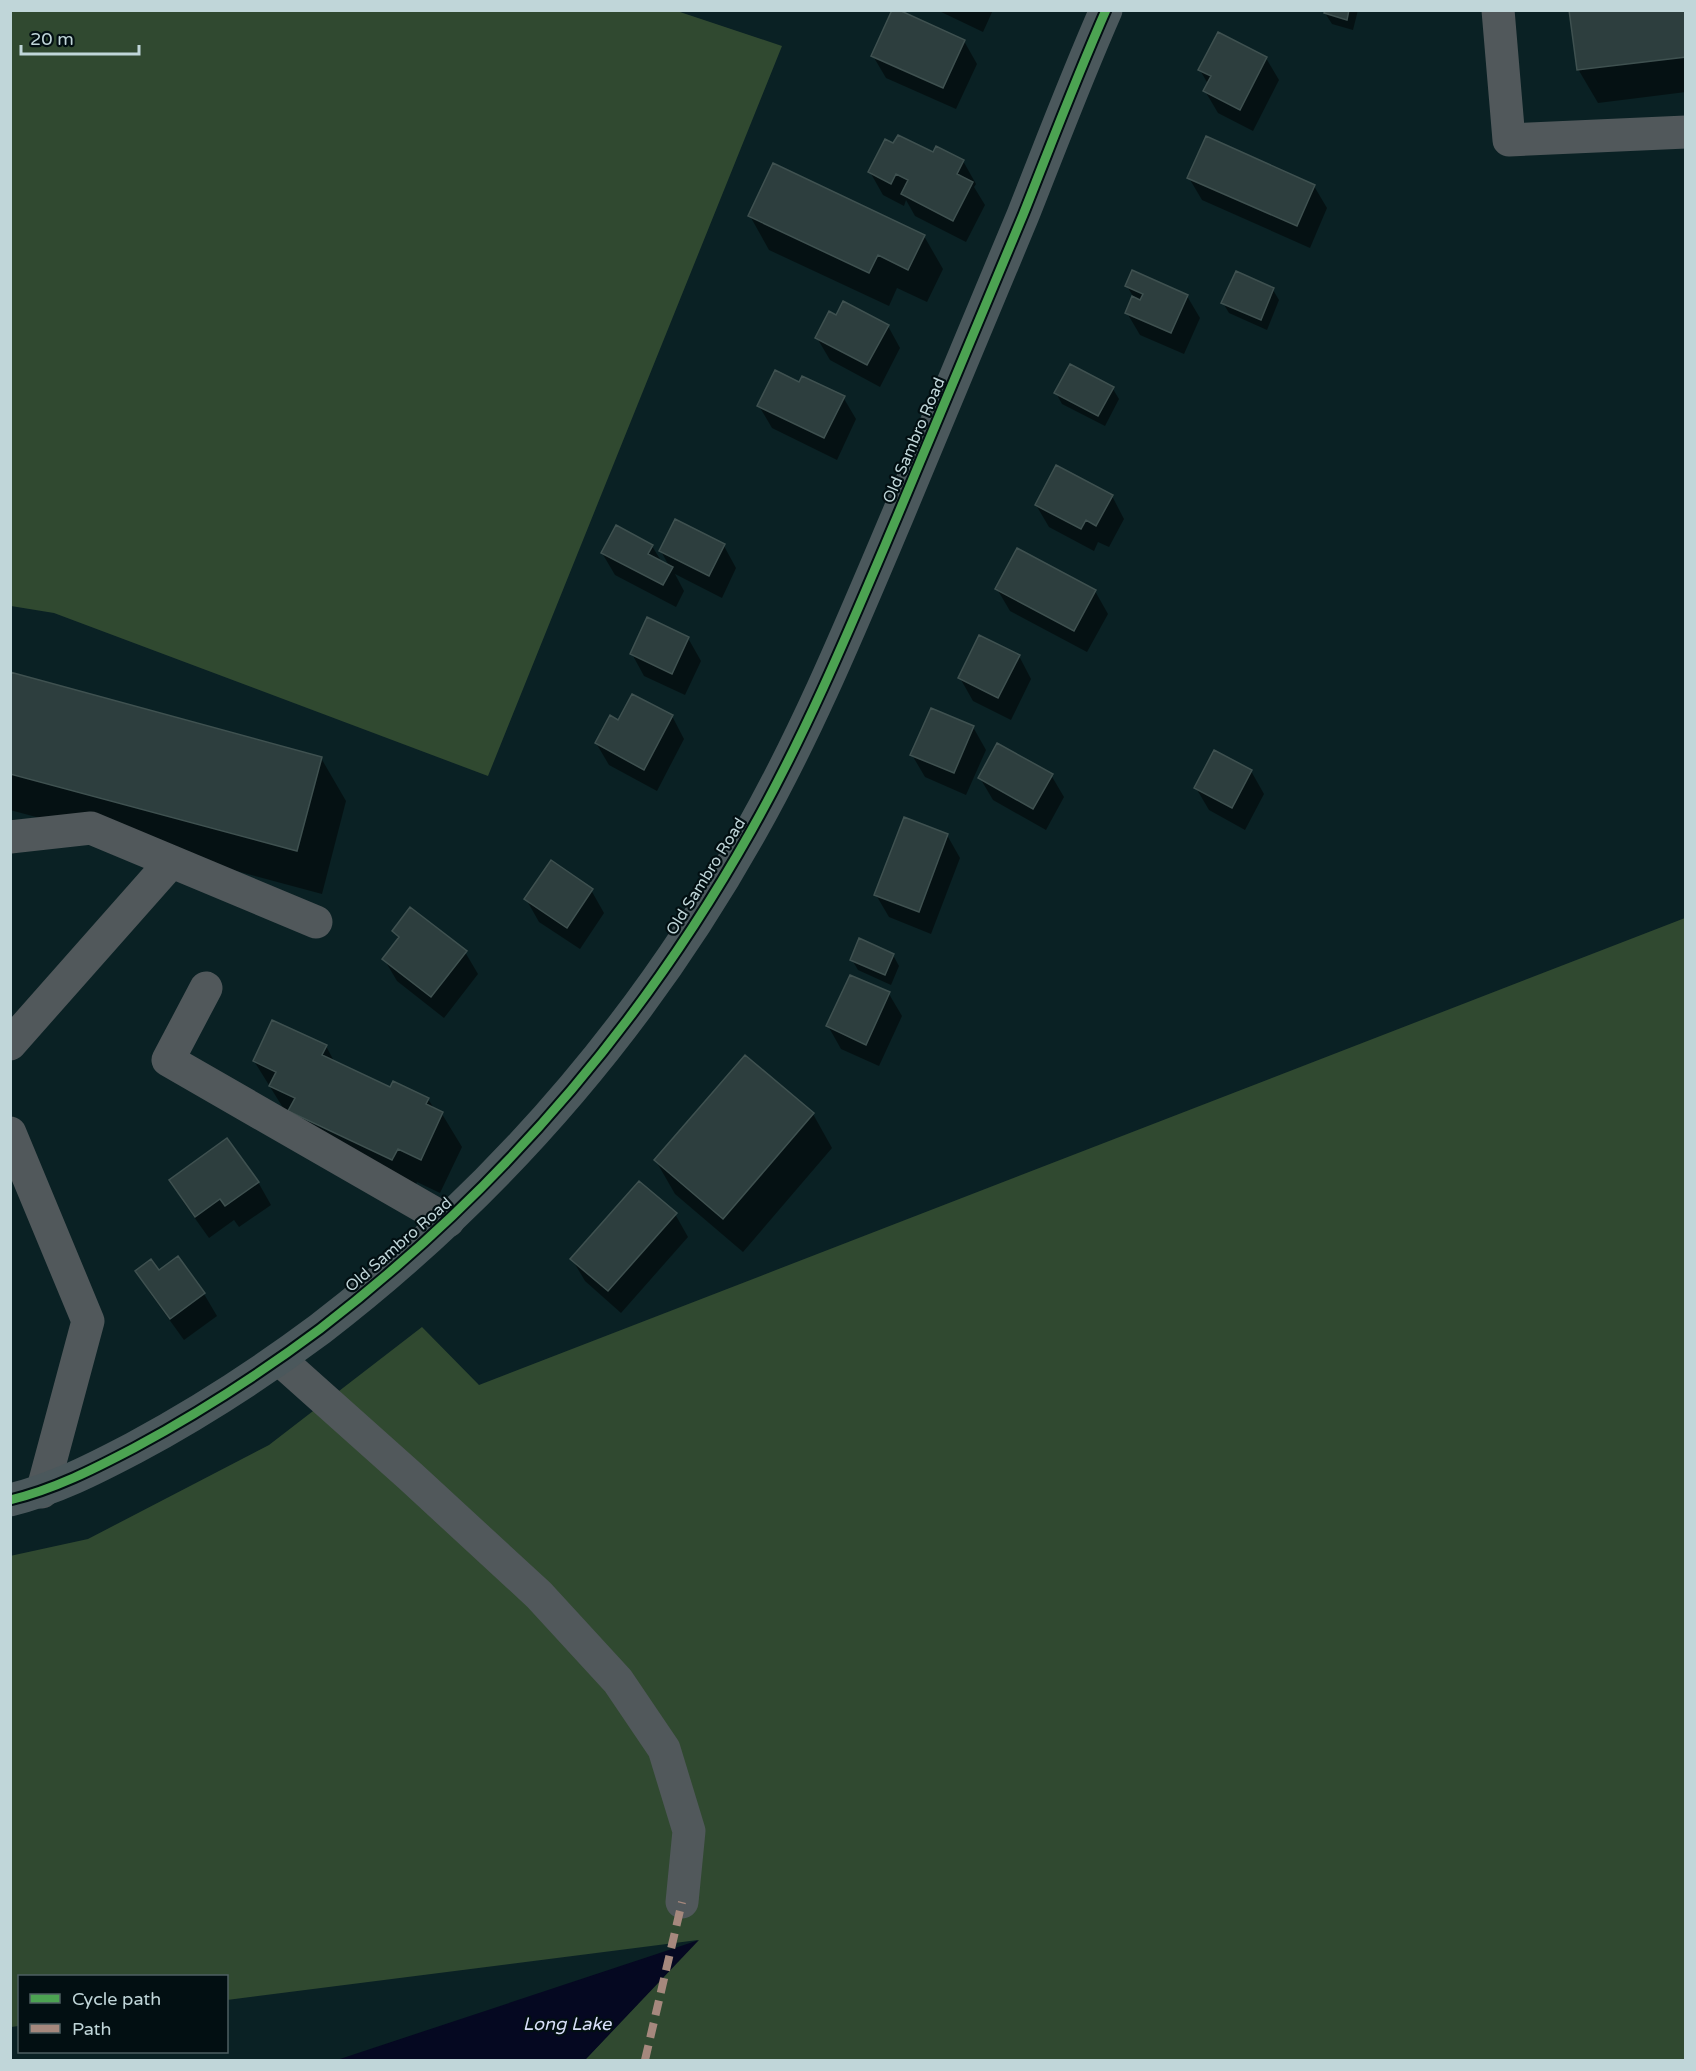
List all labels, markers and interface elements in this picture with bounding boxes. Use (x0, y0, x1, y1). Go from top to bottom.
scale bar (21, 18, 140, 56)
text: 20 m (30, 28, 74, 50)
street label: Old Sambro Road (878, 374, 949, 506)
street label: Old Sambro Road (662, 814, 750, 939)
street label: Old Sambro Road (341, 1193, 456, 1296)
legend (18, 1975, 228, 2053)
text: Cycle path (72, 1988, 161, 2010)
water label: Long Lake (523, 2013, 612, 2035)
text: Path (72, 2018, 111, 2040)

